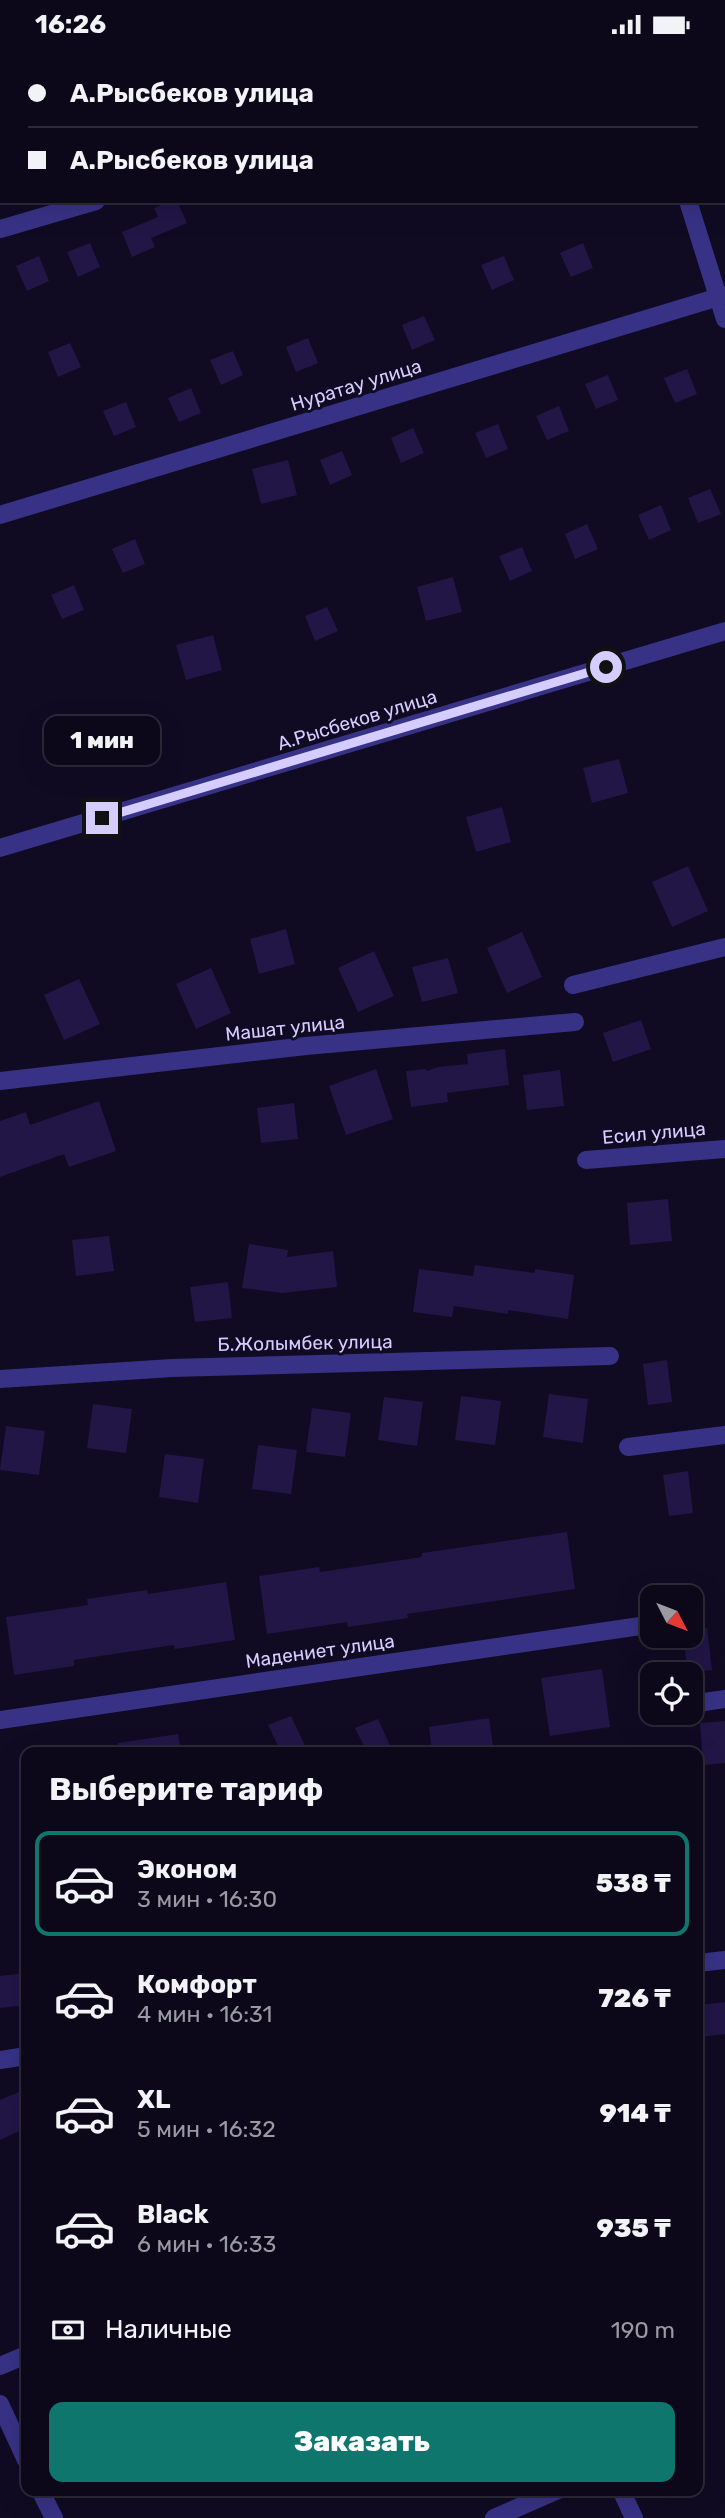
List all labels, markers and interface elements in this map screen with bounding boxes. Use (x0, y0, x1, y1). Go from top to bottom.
text: 16:26 (35, 9, 106, 40)
text: А.Рысбеков улица (70, 78, 314, 109)
text: А.Рысбеков улица (70, 145, 314, 176)
street label: Нуратау улица (288, 354, 424, 416)
route start (590, 651, 622, 683)
street label: А.Рысбеков улица (274, 685, 440, 755)
callout: 1 мин (44, 717, 160, 765)
text: 1 мин (70, 726, 134, 754)
route end (86, 802, 118, 834)
street label: Машат улица (224, 1010, 346, 1046)
street label: Есил улица (601, 1117, 707, 1149)
street label: Б.Жолымбек улица (217, 1330, 393, 1356)
north arrow (640, 1585, 704, 1649)
map controls (640, 1585, 703, 1725)
street label: Мадениет улица (244, 1629, 396, 1673)
button: locate (640, 1662, 703, 1725)
text: Выберите тариф (49, 1770, 323, 1808)
icon: car (53, 1852, 116, 1915)
text: Эконом (137, 1854, 237, 1885)
text: 538 ₸ (596, 1868, 671, 1899)
text: 3 мин · 16:30 (137, 1885, 277, 1913)
icon: car (53, 1967, 116, 2030)
text: Комфорт (137, 1969, 257, 2000)
text: 726 ₸ (598, 1983, 671, 2014)
text: 4 мин · 16:31 (137, 2000, 272, 2028)
icon: car (53, 2082, 116, 2145)
text: XL (137, 2084, 170, 2115)
text: 914 ₸ (599, 2098, 671, 2129)
text: 5 мин · 16:32 (137, 2115, 276, 2143)
icon: car (53, 2197, 116, 2260)
text: Black (137, 2199, 209, 2230)
text: 935 ₸ (597, 2213, 671, 2244)
text: 6 мин · 16:33 (137, 2230, 276, 2258)
icon: cash (49, 2311, 87, 2349)
text: Наличные (105, 2314, 232, 2345)
text: 190 m (611, 2316, 675, 2344)
button: Заказать (49, 2402, 675, 2482)

